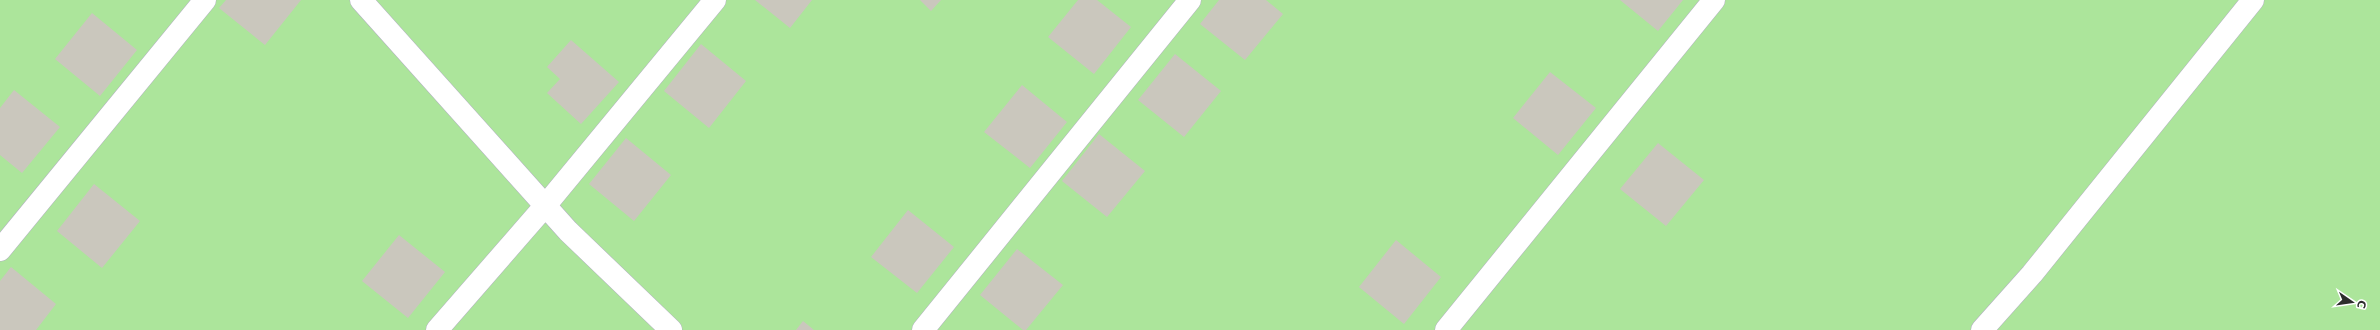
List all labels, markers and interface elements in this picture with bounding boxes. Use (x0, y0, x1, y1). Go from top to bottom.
north arrow (2332, 282, 2372, 322)
text: С (2354, 299, 2368, 310)

